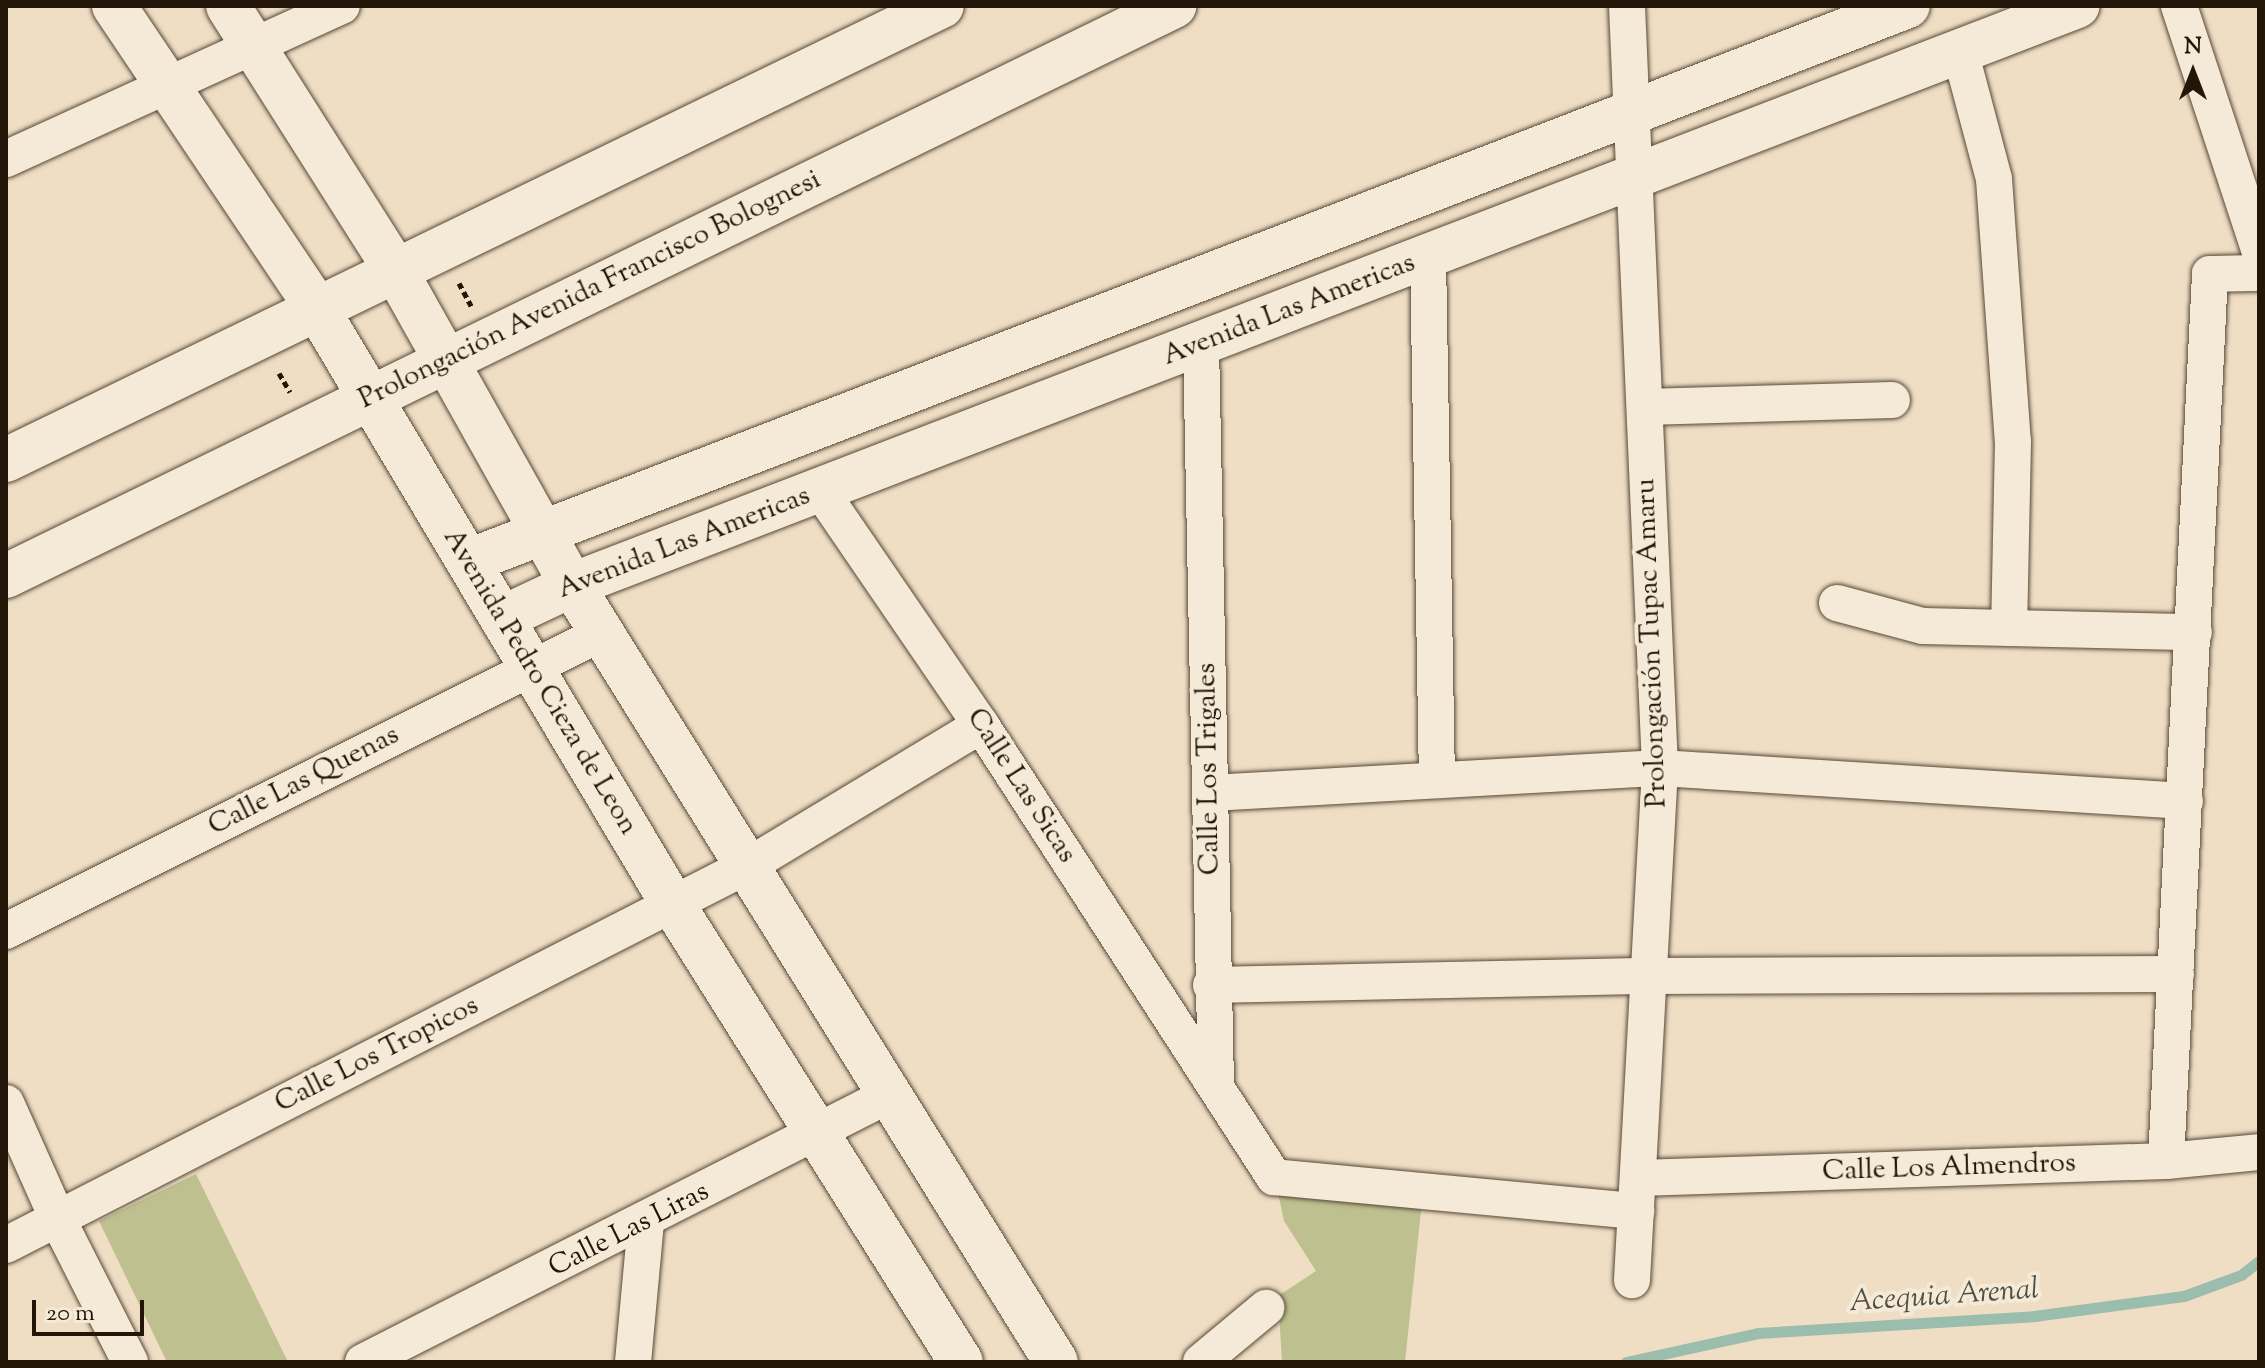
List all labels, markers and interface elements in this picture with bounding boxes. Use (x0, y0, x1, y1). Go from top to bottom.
north arrow (2153, 32, 2233, 112)
text: N (2184, 32, 2202, 64)
street label: Prolongación Avenida Francisco Bolognesi (354, 163, 826, 417)
street label: Avenida Las Americas (1158, 246, 1420, 374)
street label: Prolongación Tupac Amaru (1629, 478, 1675, 808)
street label: Avenida Las Americas (553, 479, 815, 607)
street label: Avenida Pedro Cieza de Leon (435, 523, 645, 841)
street label: Calle Los Trigales (1190, 663, 1228, 875)
street label: Calle Las Sicas (959, 703, 1083, 869)
street label: Calle Las Quenas (203, 719, 405, 843)
street label: Calle Los Tropicos (270, 989, 484, 1121)
street label: Calle Los Almendros (1822, 1147, 2076, 1189)
street label: Calle Las Liras (543, 1175, 715, 1285)
water label: Acequia Arenal (1848, 1272, 2040, 1322)
scale bar (36, 1284, 148, 1334)
text: 20 m (46, 1297, 95, 1331)

